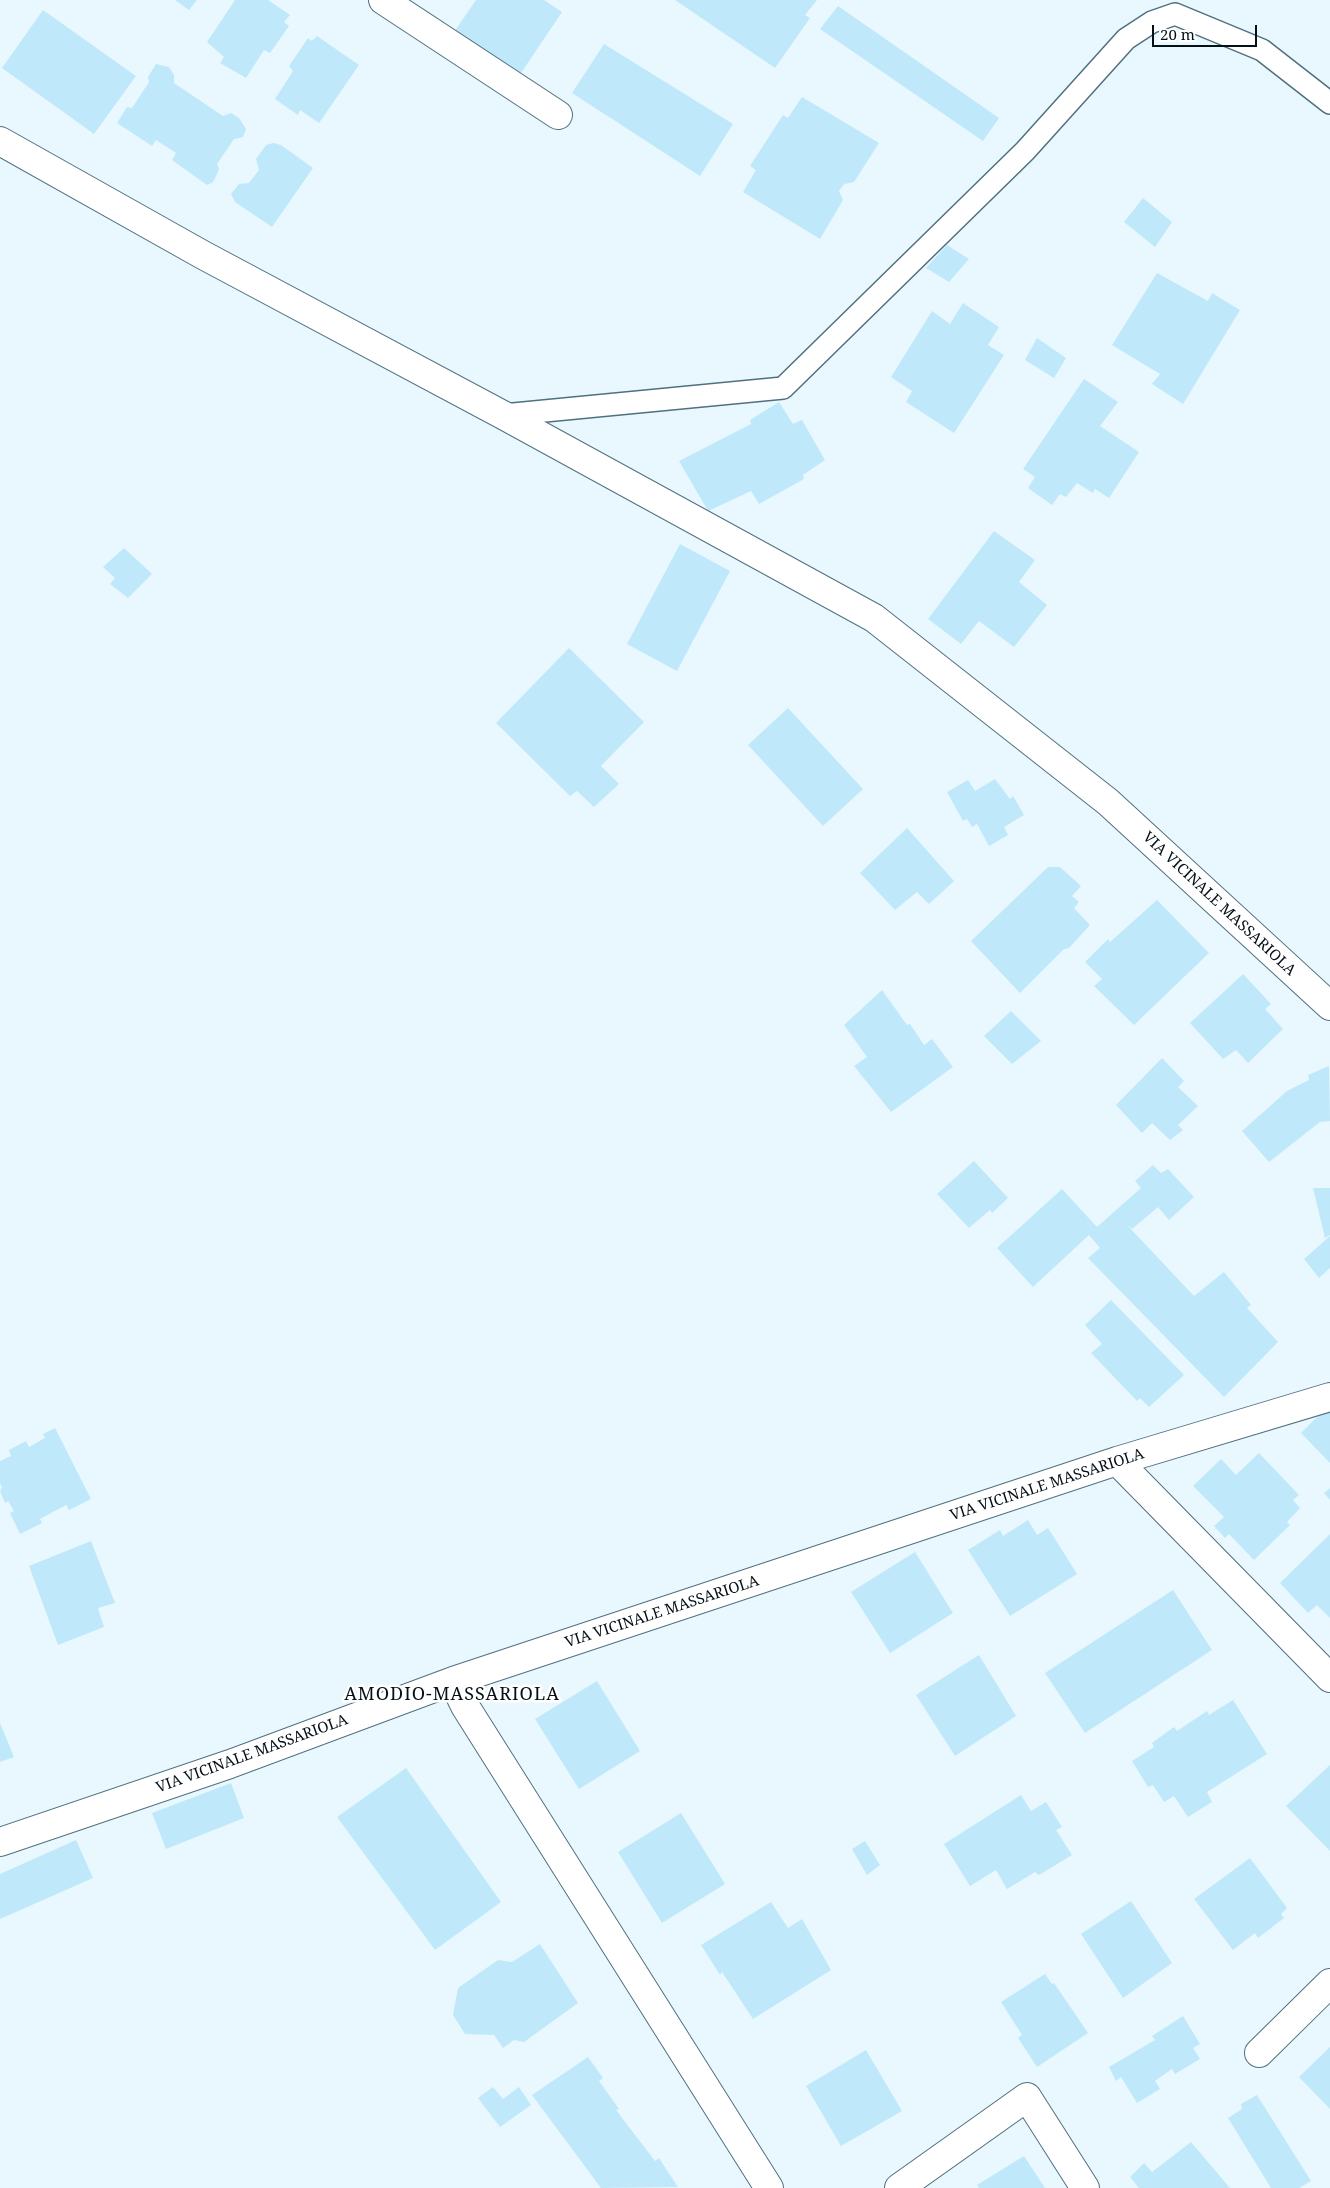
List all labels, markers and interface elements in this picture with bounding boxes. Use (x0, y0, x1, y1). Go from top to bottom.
scale bar (1155, 15, 1260, 47)
text: 20 m (1160, 24, 1195, 44)
street label: VIA VICINALE MASSARIOLA (1139, 828, 1299, 980)
street label: VIA VICINALE MASSARIOLA (948, 1445, 1146, 1525)
street label: VIA VICINALE MASSARIOLA (563, 1572, 761, 1652)
district label: AMODIO-MASSARIOLA (342, 1684, 562, 1706)
street label: VIA VICINALE MASSARIOLA (154, 1711, 350, 1797)

